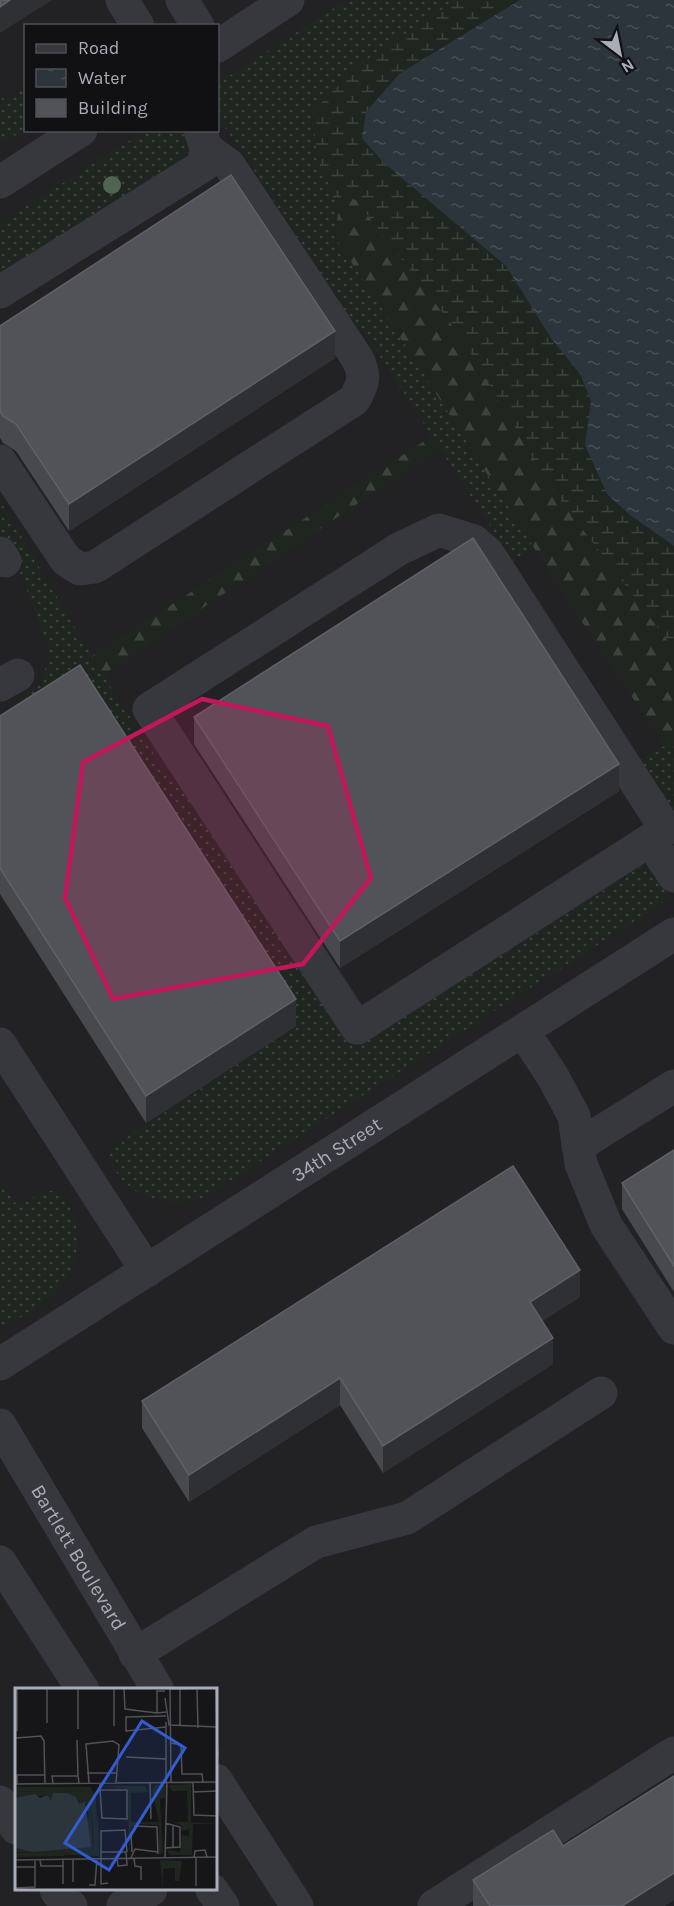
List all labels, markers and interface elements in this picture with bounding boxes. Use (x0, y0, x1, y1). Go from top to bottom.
legend (24, 24, 219, 132)
north arrow (590, 24, 650, 84)
text: Road (78, 37, 119, 59)
text: N (618, 55, 638, 77)
text: Water (78, 67, 126, 89)
text: Building (78, 97, 148, 119)
street label: 34th Street (287, 1112, 386, 1187)
street label: Bartlett Boulevard (26, 1481, 131, 1634)
inset map (15, 1688, 218, 1891)

